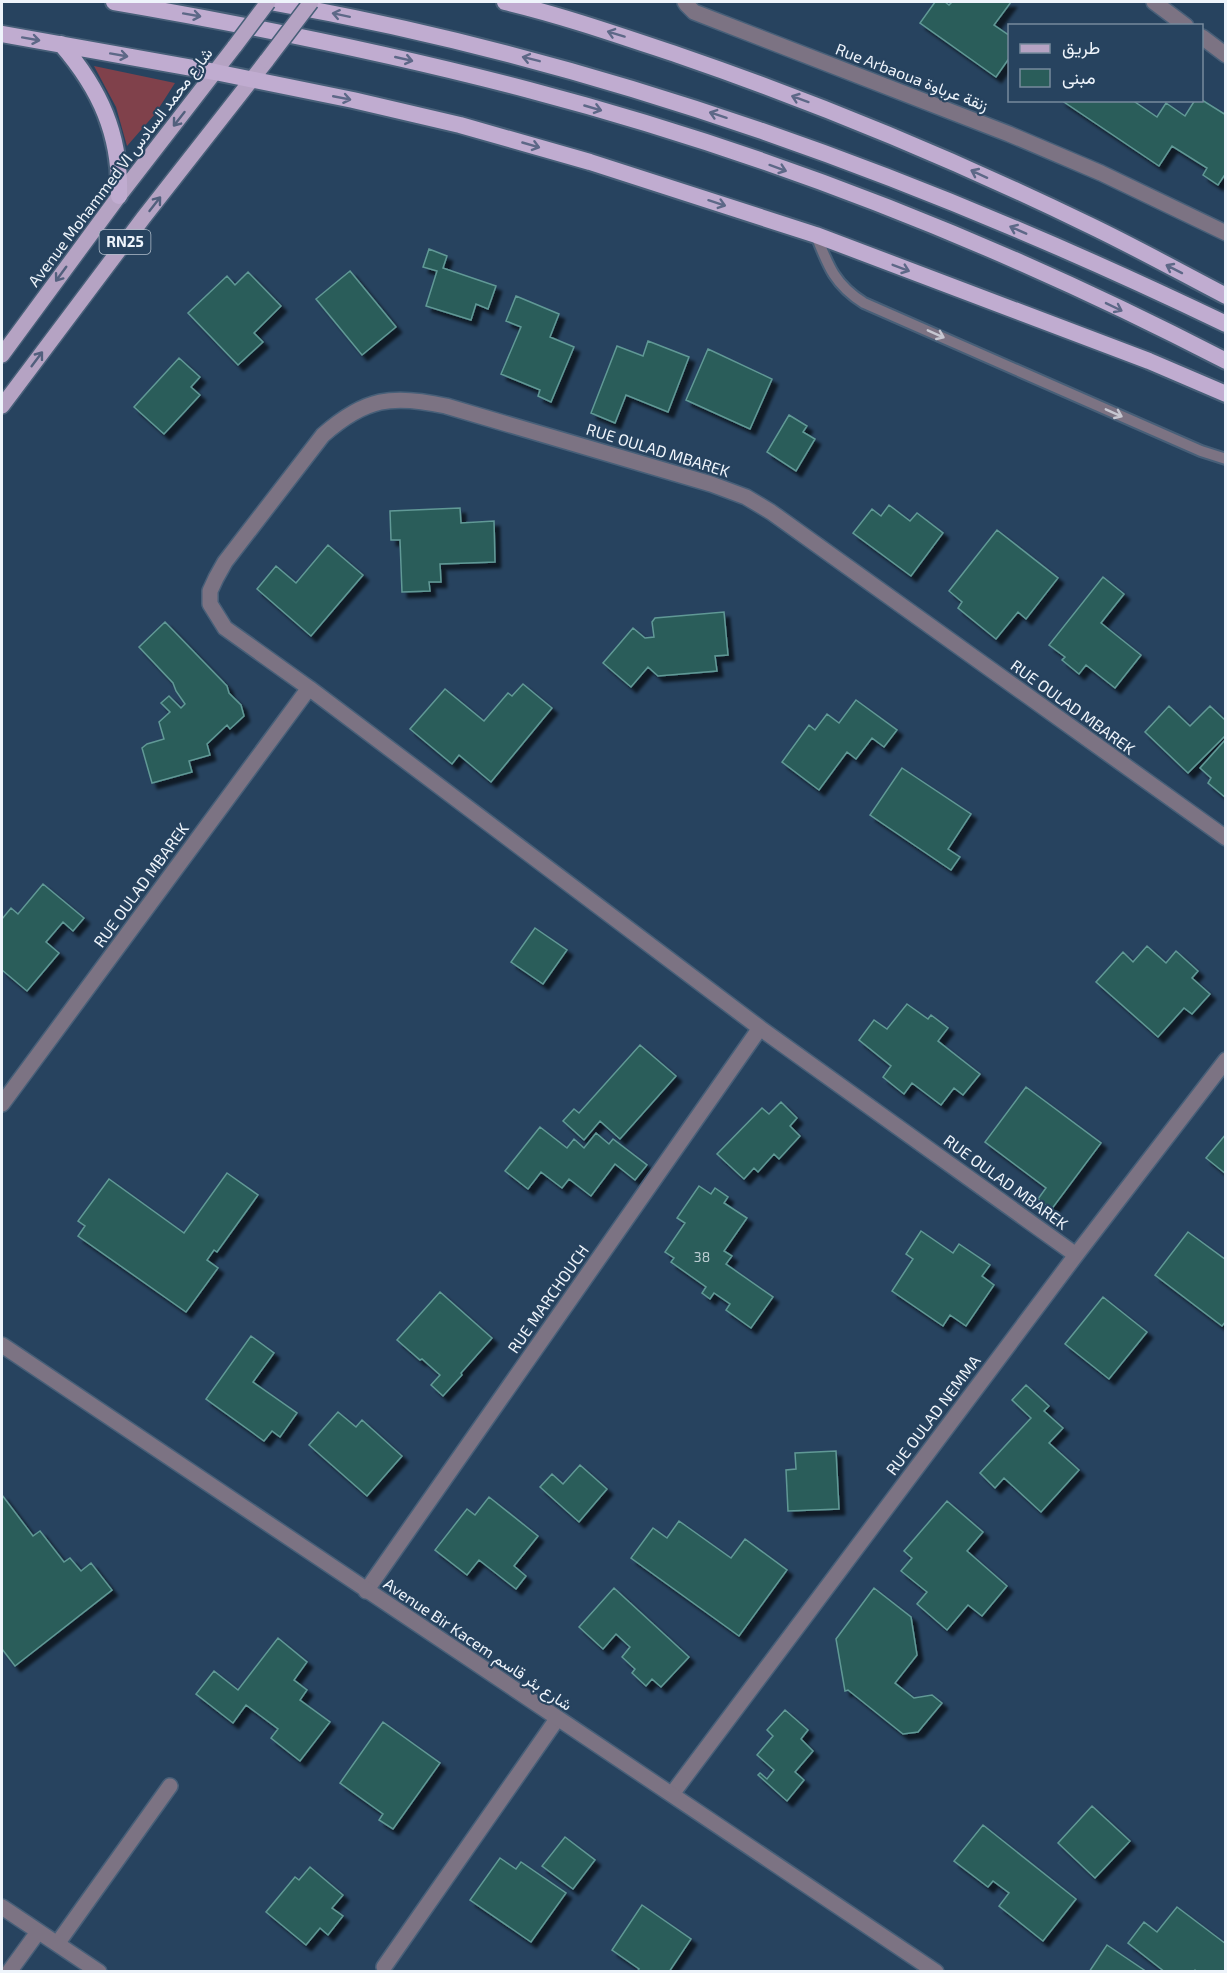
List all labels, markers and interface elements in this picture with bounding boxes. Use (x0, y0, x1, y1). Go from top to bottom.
one-way arrow (332, 8, 351, 20)
one-way arrow (182, 10, 202, 21)
legend (1008, 24, 1203, 102)
one-way arrow (607, 28, 626, 39)
one-way arrow (21, 34, 41, 45)
text: طريق (1062, 36, 1100, 59)
street label: Rue Arbaoua زنقة عرباوة (832, 39, 991, 116)
street label: Avenue Mohammed VI شارع محمد السادس (24, 44, 218, 292)
one-way arrow (109, 50, 128, 61)
one-way arrow (394, 53, 413, 65)
one-way arrow (522, 53, 541, 65)
text: مبنى (1062, 66, 1096, 89)
one-way arrow (791, 92, 810, 103)
one-way arrow (331, 93, 351, 104)
one-way arrow (583, 103, 602, 114)
one-way arrow (709, 109, 728, 120)
one-way arrow (173, 110, 186, 126)
one-way arrow (521, 140, 540, 152)
one-way arrow (768, 164, 787, 175)
one-way arrow (971, 168, 989, 180)
one-way arrow (148, 196, 161, 212)
one-way arrow (707, 198, 726, 209)
one-way arrow (1009, 224, 1027, 235)
road number: RN25 (100, 230, 150, 254)
one-way arrow (891, 263, 910, 274)
one-way arrow (1165, 263, 1183, 274)
one-way arrow (55, 266, 68, 282)
one-way arrow (1105, 301, 1123, 313)
one-way arrow (926, 329, 945, 340)
one-way arrow (30, 351, 43, 367)
one-way arrow (1105, 408, 1123, 419)
street label: RUE OULAD MBAREK (584, 419, 733, 481)
street label: RUE OULAD MBAREK (1007, 655, 1140, 758)
street label: RUE OULAD MBAREK (89, 818, 192, 951)
street label: RUE OULAD MBAREK (940, 1130, 1073, 1233)
street label: RUE MARCHOUCH (503, 1241, 592, 1357)
house number: 38 (694, 1248, 710, 1265)
street label: RUE OULAD NEMMA (881, 1351, 984, 1478)
street label: Avenue Bir Kacem شارع بئر قاسم (379, 1573, 576, 1716)

